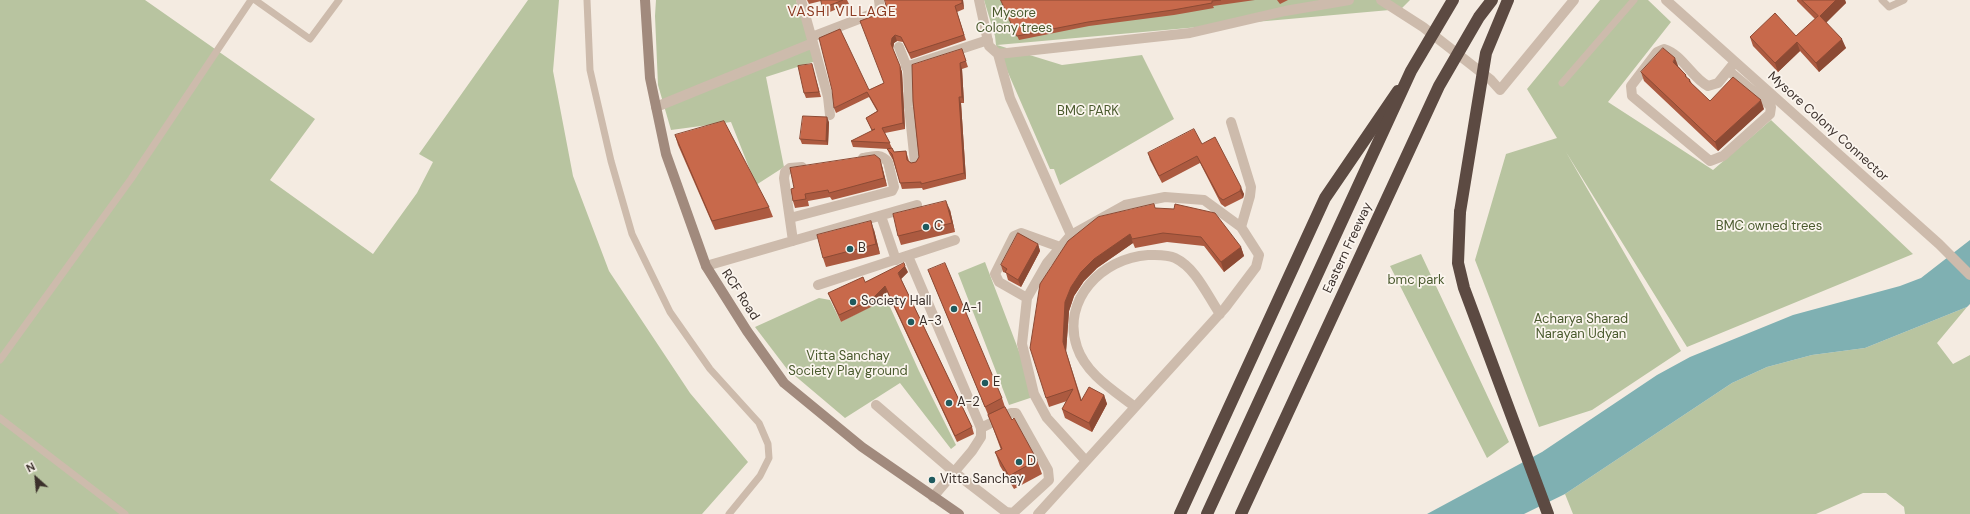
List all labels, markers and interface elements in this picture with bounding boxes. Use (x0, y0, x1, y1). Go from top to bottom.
district label: VASHI VILLAGE (787, 4, 897, 20)
park label: Mysore Colony trees (976, 6, 1052, 37)
street label: Mysore Colony Connector (1764, 69, 1892, 185)
park label: BMC PARK (1057, 104, 1119, 120)
street label: Eastern Freeway (1320, 200, 1376, 296)
place label: C (934, 219, 943, 235)
park label: BMC owned trees (1716, 219, 1822, 235)
marker: C (921, 222, 931, 232)
place label: B (858, 241, 866, 257)
marker: B (845, 244, 855, 254)
street label: RCF Road (718, 267, 762, 323)
park label: bmc park (1387, 273, 1445, 289)
place label: Society Hall (861, 294, 931, 310)
marker: Society Hall (848, 297, 858, 307)
place label: A-1 (962, 301, 981, 317)
marker: A-1 (949, 304, 959, 314)
park label: Acharya Sharad Narayan Udyan (1534, 312, 1628, 343)
place label: A-3 (919, 314, 942, 330)
marker: A-3 (906, 317, 916, 327)
park label: Vitta Sanchay Society Play ground (788, 349, 908, 380)
place label: E (993, 375, 1000, 391)
marker: E (980, 378, 990, 388)
place label: A-2 (957, 395, 980, 411)
marker: A-2 (944, 398, 954, 408)
place label: D (1027, 454, 1036, 470)
marker: D (1014, 457, 1024, 467)
north arrow (16, 458, 56, 498)
text: N (24, 459, 37, 475)
place label: Vitta Sanchay (940, 472, 1024, 488)
marker: Vitta Sanchay (927, 475, 937, 485)

